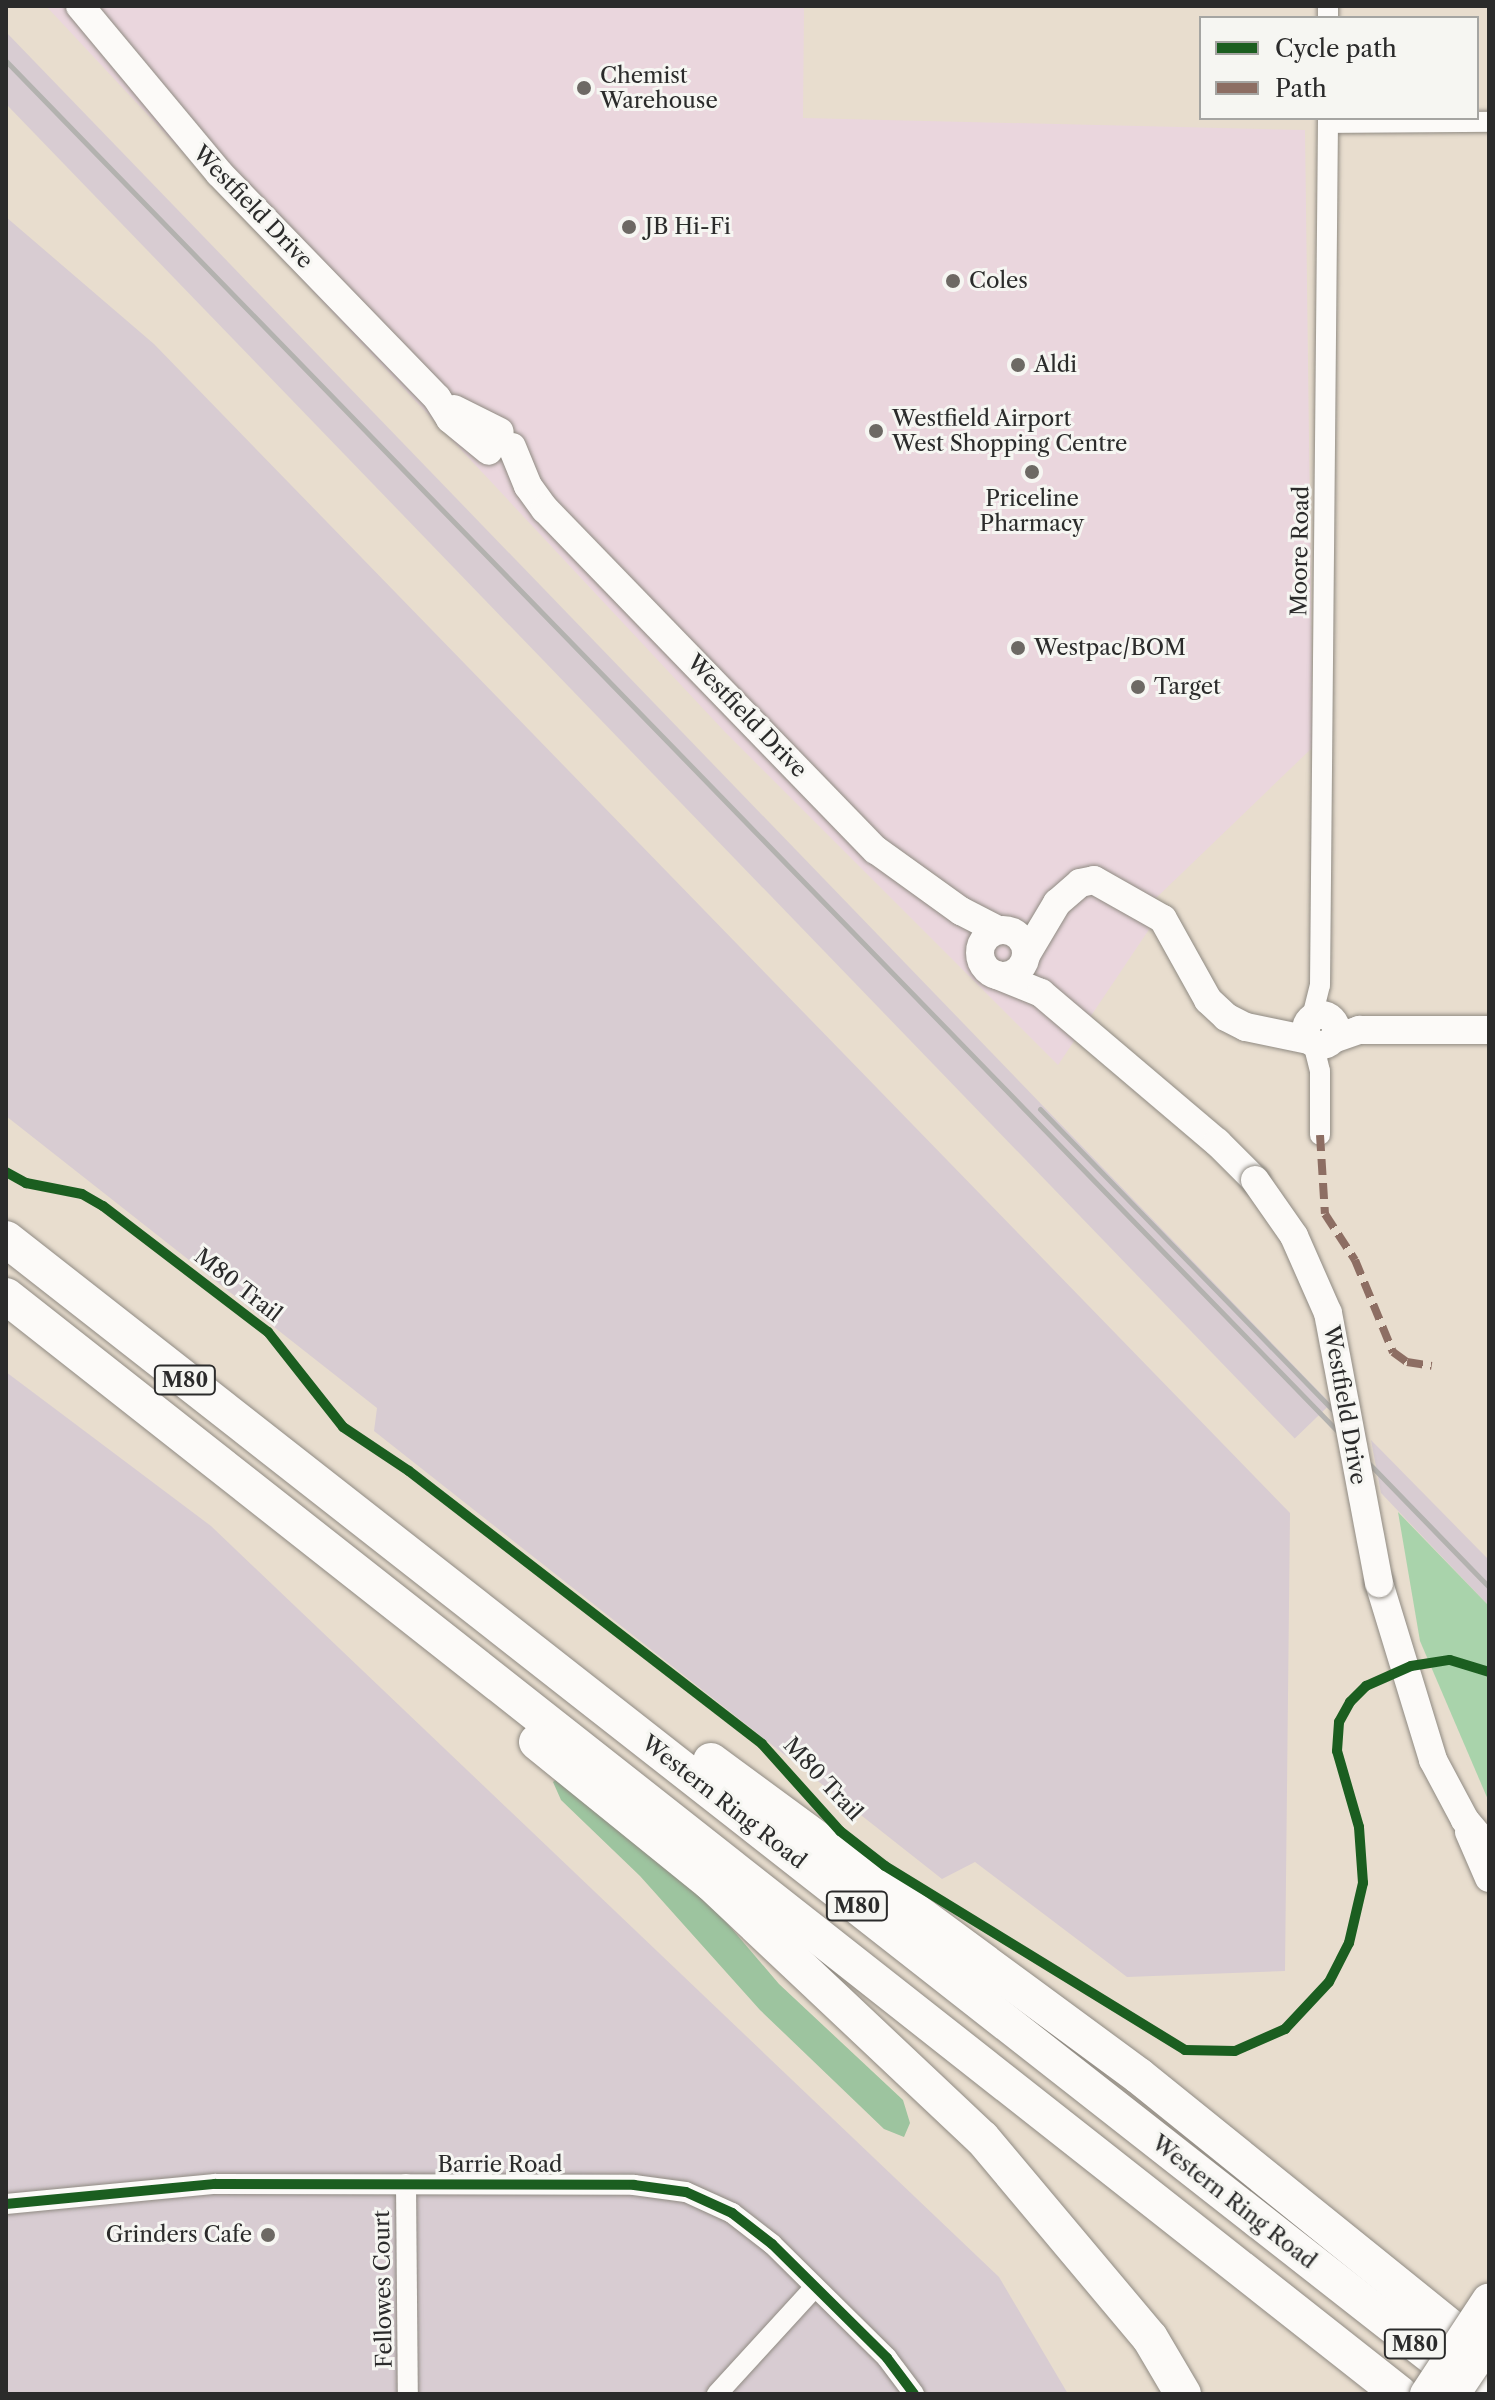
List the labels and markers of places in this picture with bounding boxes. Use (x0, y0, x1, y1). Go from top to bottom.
place label: Chemist Warehouse (600, 62, 718, 114)
marker: Chemist Warehouse (575, 79, 593, 97)
place label: JB Hi-Fi (645, 214, 731, 240)
marker: JB Hi-Fi (620, 218, 638, 236)
place label: Coles (969, 268, 1028, 294)
marker: Coles (944, 272, 962, 290)
place label: Aldi (1034, 352, 1077, 378)
marker: Aldi (1009, 356, 1027, 374)
place label: Westfield Airport West Shopping Centre (892, 405, 1127, 456)
marker: Westfield Airport West Shopping Centre (867, 422, 885, 440)
marker: Priceline Pharmacy (1023, 463, 1041, 481)
place label: Priceline Pharmacy (980, 485, 1084, 536)
place label: Westpac/BOM (1034, 635, 1186, 661)
marker: Westpac/BOM (1009, 639, 1027, 657)
place label: Target (1154, 674, 1221, 700)
marker: Target (1129, 678, 1147, 696)
place label: Grinders Cafe (106, 2222, 252, 2248)
marker: Grinders Cafe (259, 2226, 277, 2244)

